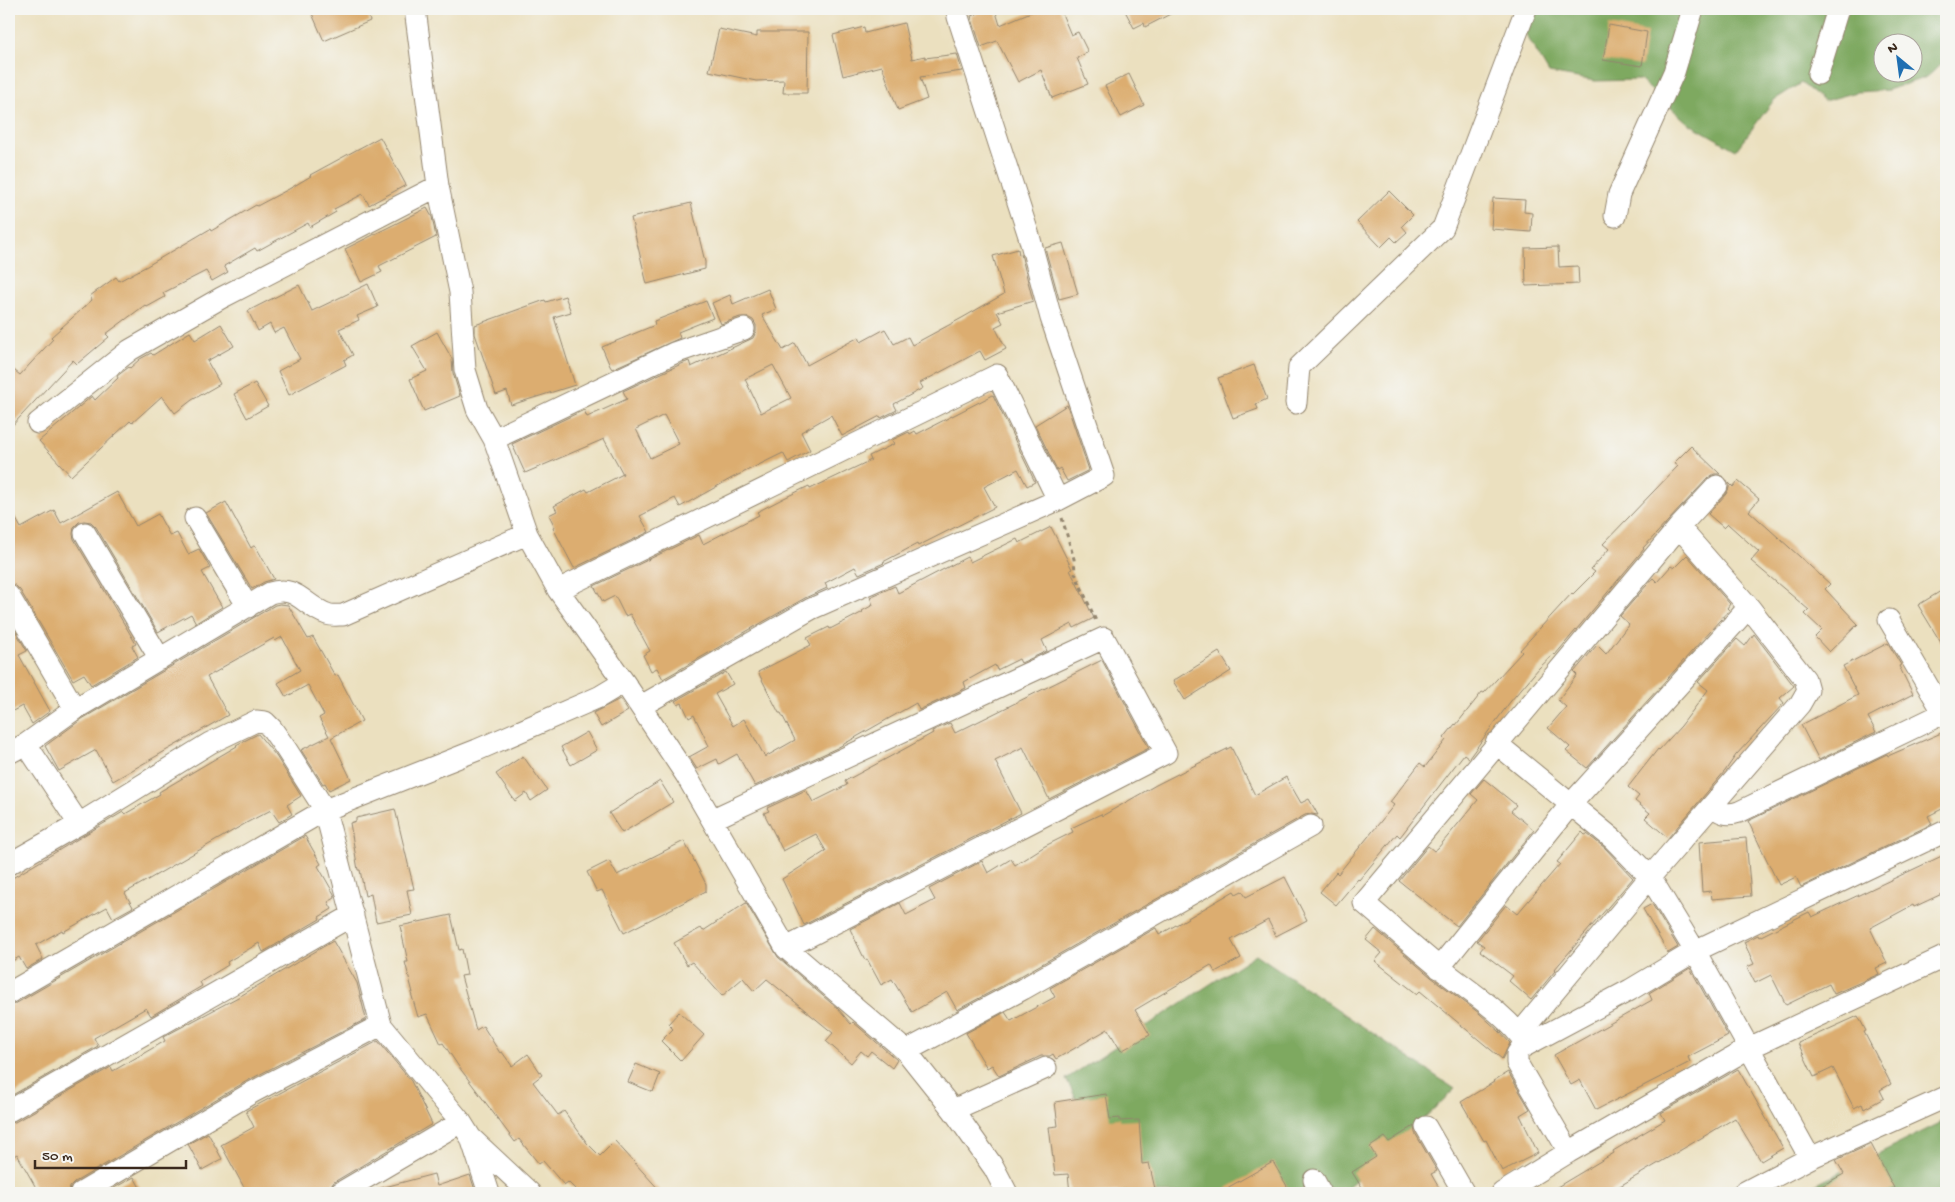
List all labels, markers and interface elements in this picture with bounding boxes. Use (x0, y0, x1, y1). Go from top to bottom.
north arrow (1872, 32, 1922, 82)
text: N (1885, 39, 1901, 58)
scale bar (35, 1137, 186, 1169)
text: 50 m (42, 1148, 73, 1166)

